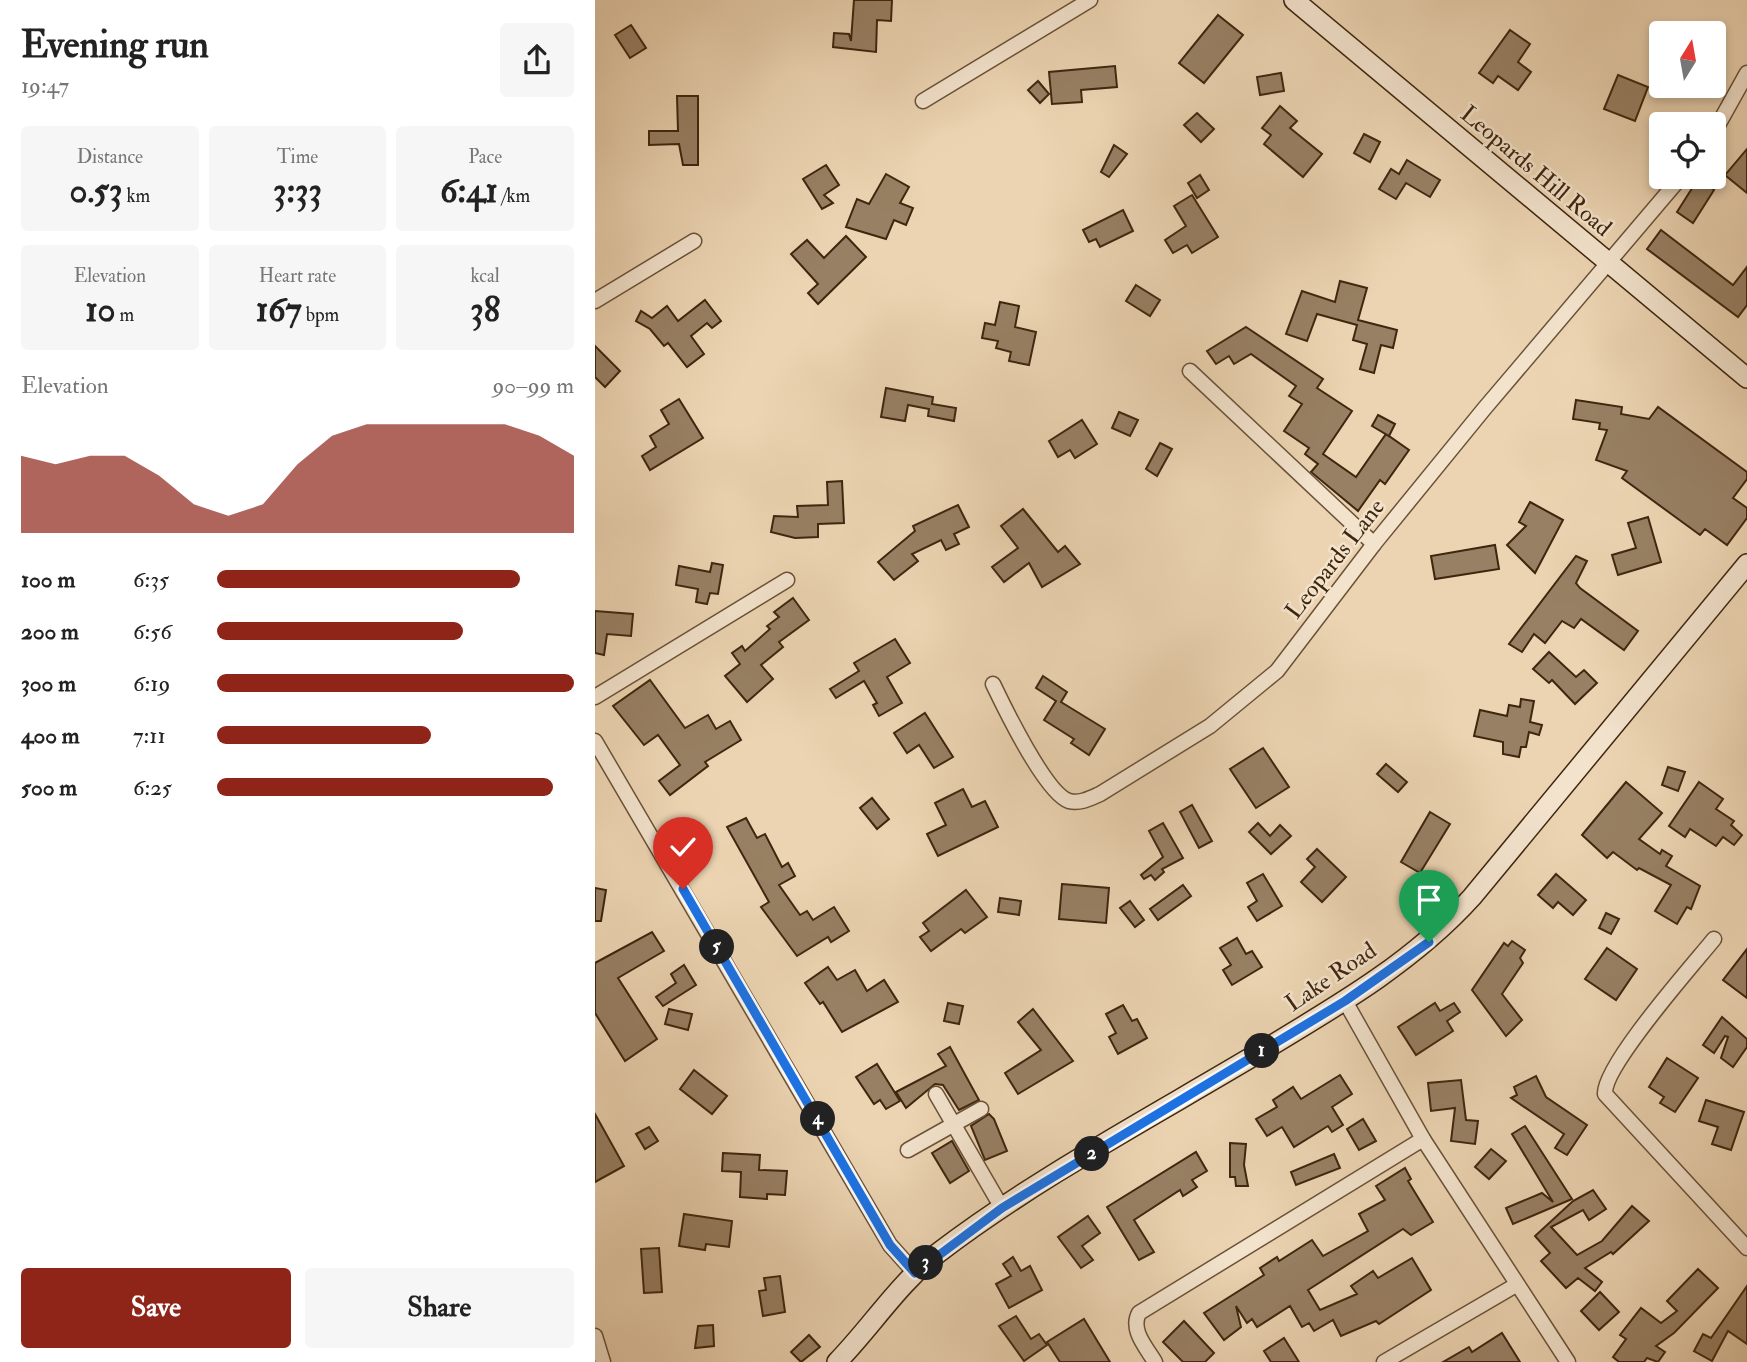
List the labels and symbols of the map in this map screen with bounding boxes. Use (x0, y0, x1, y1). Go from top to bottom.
north arrow (1649, 21, 1725, 98)
street label: Leopards Hill Road (1454, 99, 1618, 244)
street label: Leopards Lane (1278, 493, 1392, 625)
pin (653, 817, 713, 889)
pin (1399, 870, 1459, 942)
pin: 5 (699, 930, 735, 964)
street label: Lake Road (1279, 935, 1383, 1019)
pin: 1 (1245, 1034, 1279, 1068)
pin: 4 (801, 1102, 836, 1136)
pin: 2 (1075, 1136, 1109, 1172)
pin: 3 (909, 1246, 943, 1280)

